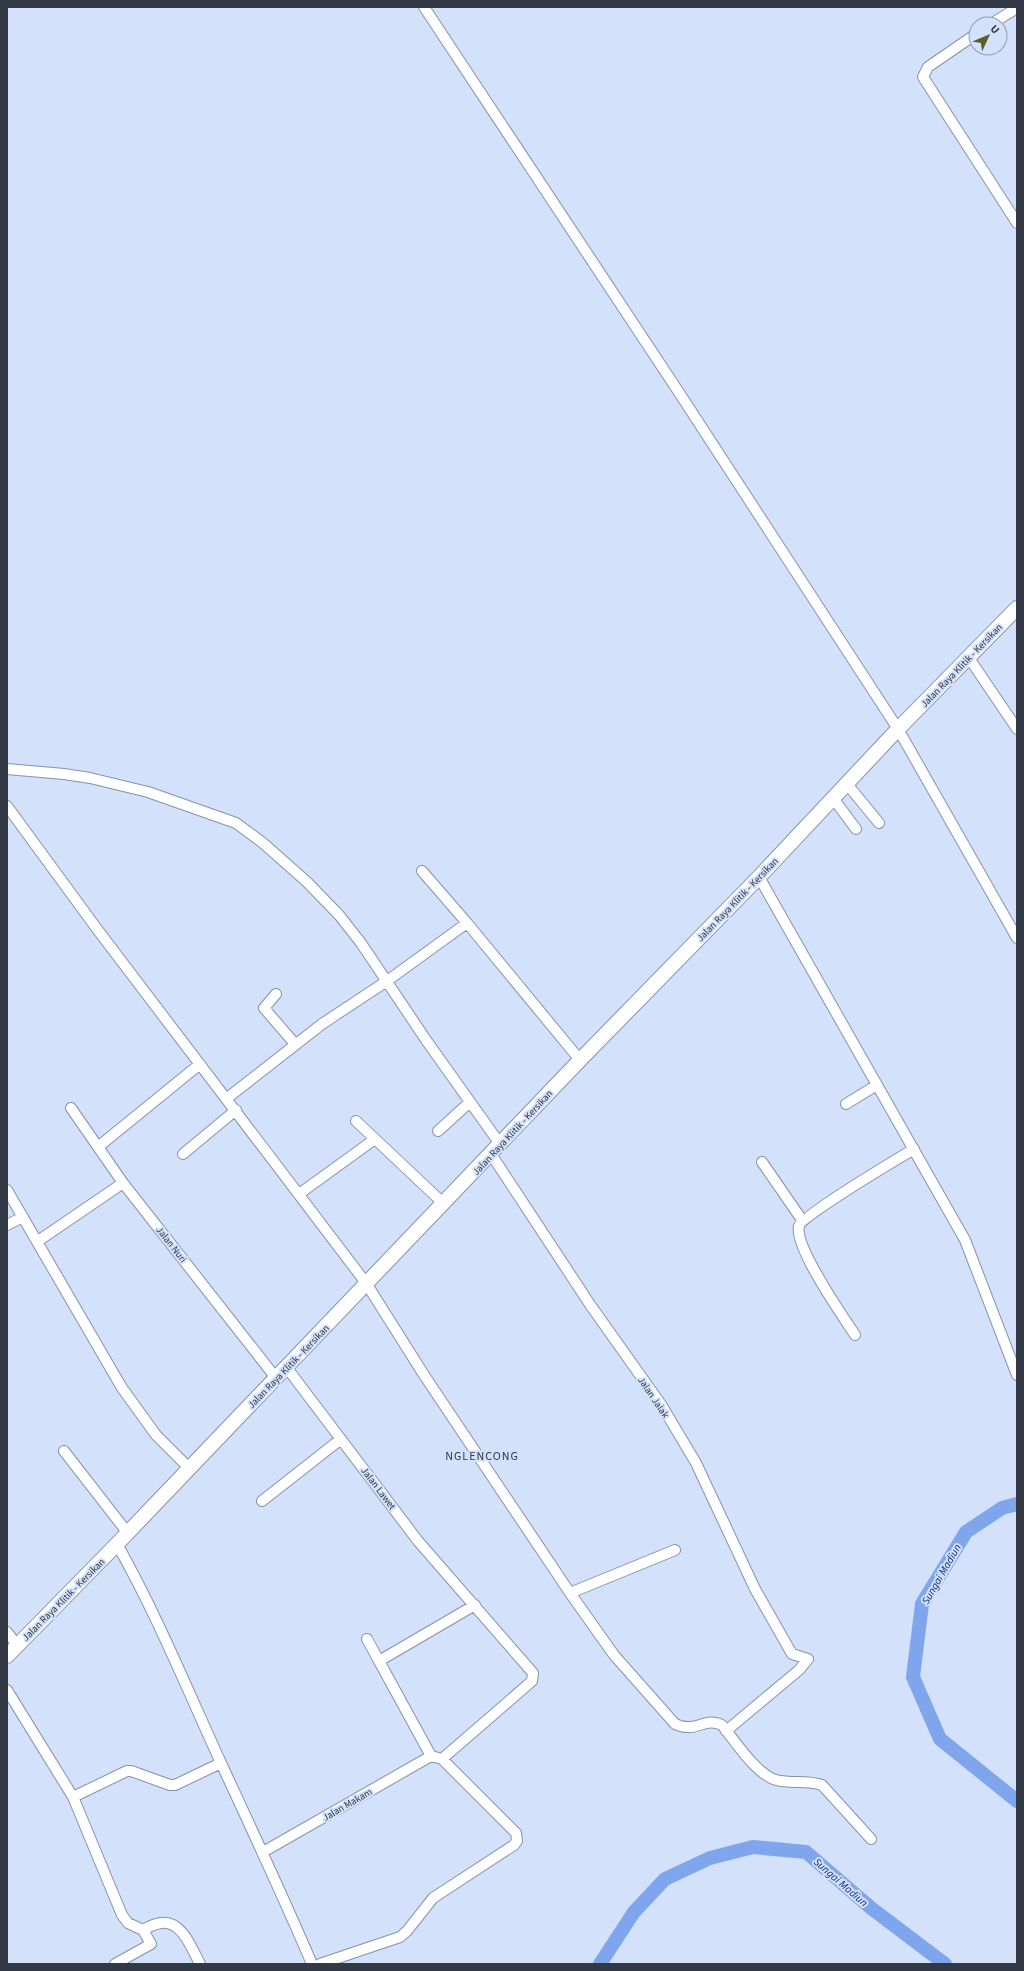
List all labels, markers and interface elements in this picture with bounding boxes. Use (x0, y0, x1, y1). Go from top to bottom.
north arrow (968, 16, 1008, 56)
text: U (987, 22, 1003, 37)
street label: Jalan Raya Klitik - Kersikan (918, 621, 1006, 711)
street label: Jalan Raya Klitik - Kersikan (694, 855, 782, 945)
street label: Jalan Raya Klitik - Kersikan (469, 1087, 556, 1178)
street label: Jalan Nuri (153, 1223, 190, 1266)
street label: Jalan Raya Klitik - Kersikan (245, 1322, 333, 1412)
street label: Jalan Jalak (634, 1374, 672, 1421)
district label: NGLENCONG (445, 1448, 519, 1465)
street label: Jalan Lawet (358, 1464, 399, 1513)
water label: Sungai Madiun (918, 1541, 965, 1607)
street label: Jalan Raya Klitik - Kersikan (19, 1555, 108, 1644)
street label: Jalan Makam (320, 1785, 375, 1825)
water label: Sungai Madiun (810, 1855, 871, 1910)

